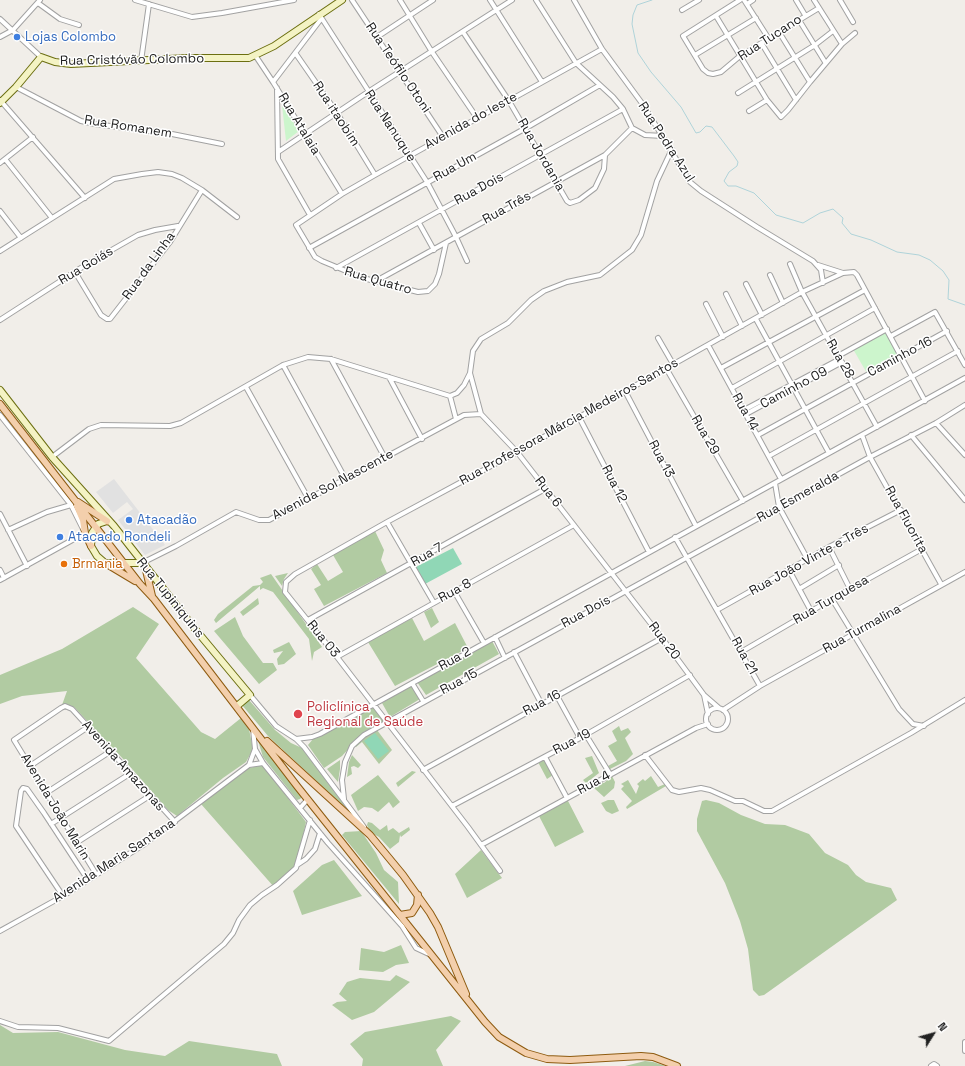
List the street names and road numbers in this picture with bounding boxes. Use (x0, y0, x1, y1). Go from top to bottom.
street label: Rua Tucano (735, 12, 805, 64)
street label: Rua Teófilo Otoni (362, 20, 434, 116)
street label: Rua Cristóvão Colombo (60, 51, 204, 69)
street label: Rua itaobim (309, 79, 363, 149)
street label: Rua Nanuque (361, 87, 419, 165)
street label: Avenida do leste (422, 89, 520, 153)
street label: Rua Atalaia (274, 90, 324, 158)
street label: Rua Pedra Azul (634, 99, 698, 185)
street label: Rua Romanem (83, 112, 173, 142)
street label: Rua Jordania (514, 116, 568, 194)
street label: Rua Um (431, 149, 479, 185)
street label: Rua Dois (452, 169, 506, 209)
street label: Rua Três (480, 188, 534, 228)
street label: Rua da Linha (119, 229, 179, 303)
street label: Rua Goiás (56, 244, 116, 288)
street label: Rua Quatro (343, 264, 413, 298)
street label: Caminho 16 (865, 333, 935, 381)
street label: Rua 28 (823, 337, 857, 381)
street label: Rua Professora Márcia Medeiros Santos (457, 355, 681, 489)
street label: Caminho 09 (758, 364, 830, 412)
street label: Rua 14 (728, 390, 762, 434)
street label: Rua 29 (688, 413, 722, 457)
street label: Rua 13 (645, 438, 677, 480)
street label: Avenida Sol Nascente (270, 446, 396, 524)
street label: Rua 12 (598, 463, 630, 505)
street label: Rua Esmeralda (754, 468, 842, 526)
street label: Rua 6 (531, 473, 565, 511)
street label: Rua Fluorita (881, 484, 931, 556)
street label: Rua João Vinte e Três (747, 521, 871, 599)
street label: Rua 7 (408, 540, 446, 570)
street label: Rua Tupiniquins (133, 555, 207, 641)
street label: Rua Turquesa (790, 572, 872, 628)
street label: Rua 8 (436, 576, 474, 606)
street label: Rua Dois (559, 592, 613, 632)
street label: Rua Turmalina (820, 601, 904, 657)
street label: Rua 03 (303, 617, 343, 661)
street label: Rua 20 (645, 619, 683, 663)
street label: Rua 21 (727, 635, 761, 677)
street label: Rua 2 (436, 644, 474, 674)
street label: Rua 15 (438, 666, 480, 698)
street label: Rua 16 (521, 687, 563, 719)
street label: Avenida Amazonas (78, 718, 168, 814)
street label: Rua 19 (551, 726, 593, 758)
street label: Avenida João Marin (17, 751, 93, 863)
street label: Rua 4 (575, 768, 613, 798)
street label: Avenida Maria Santana (50, 816, 178, 906)

